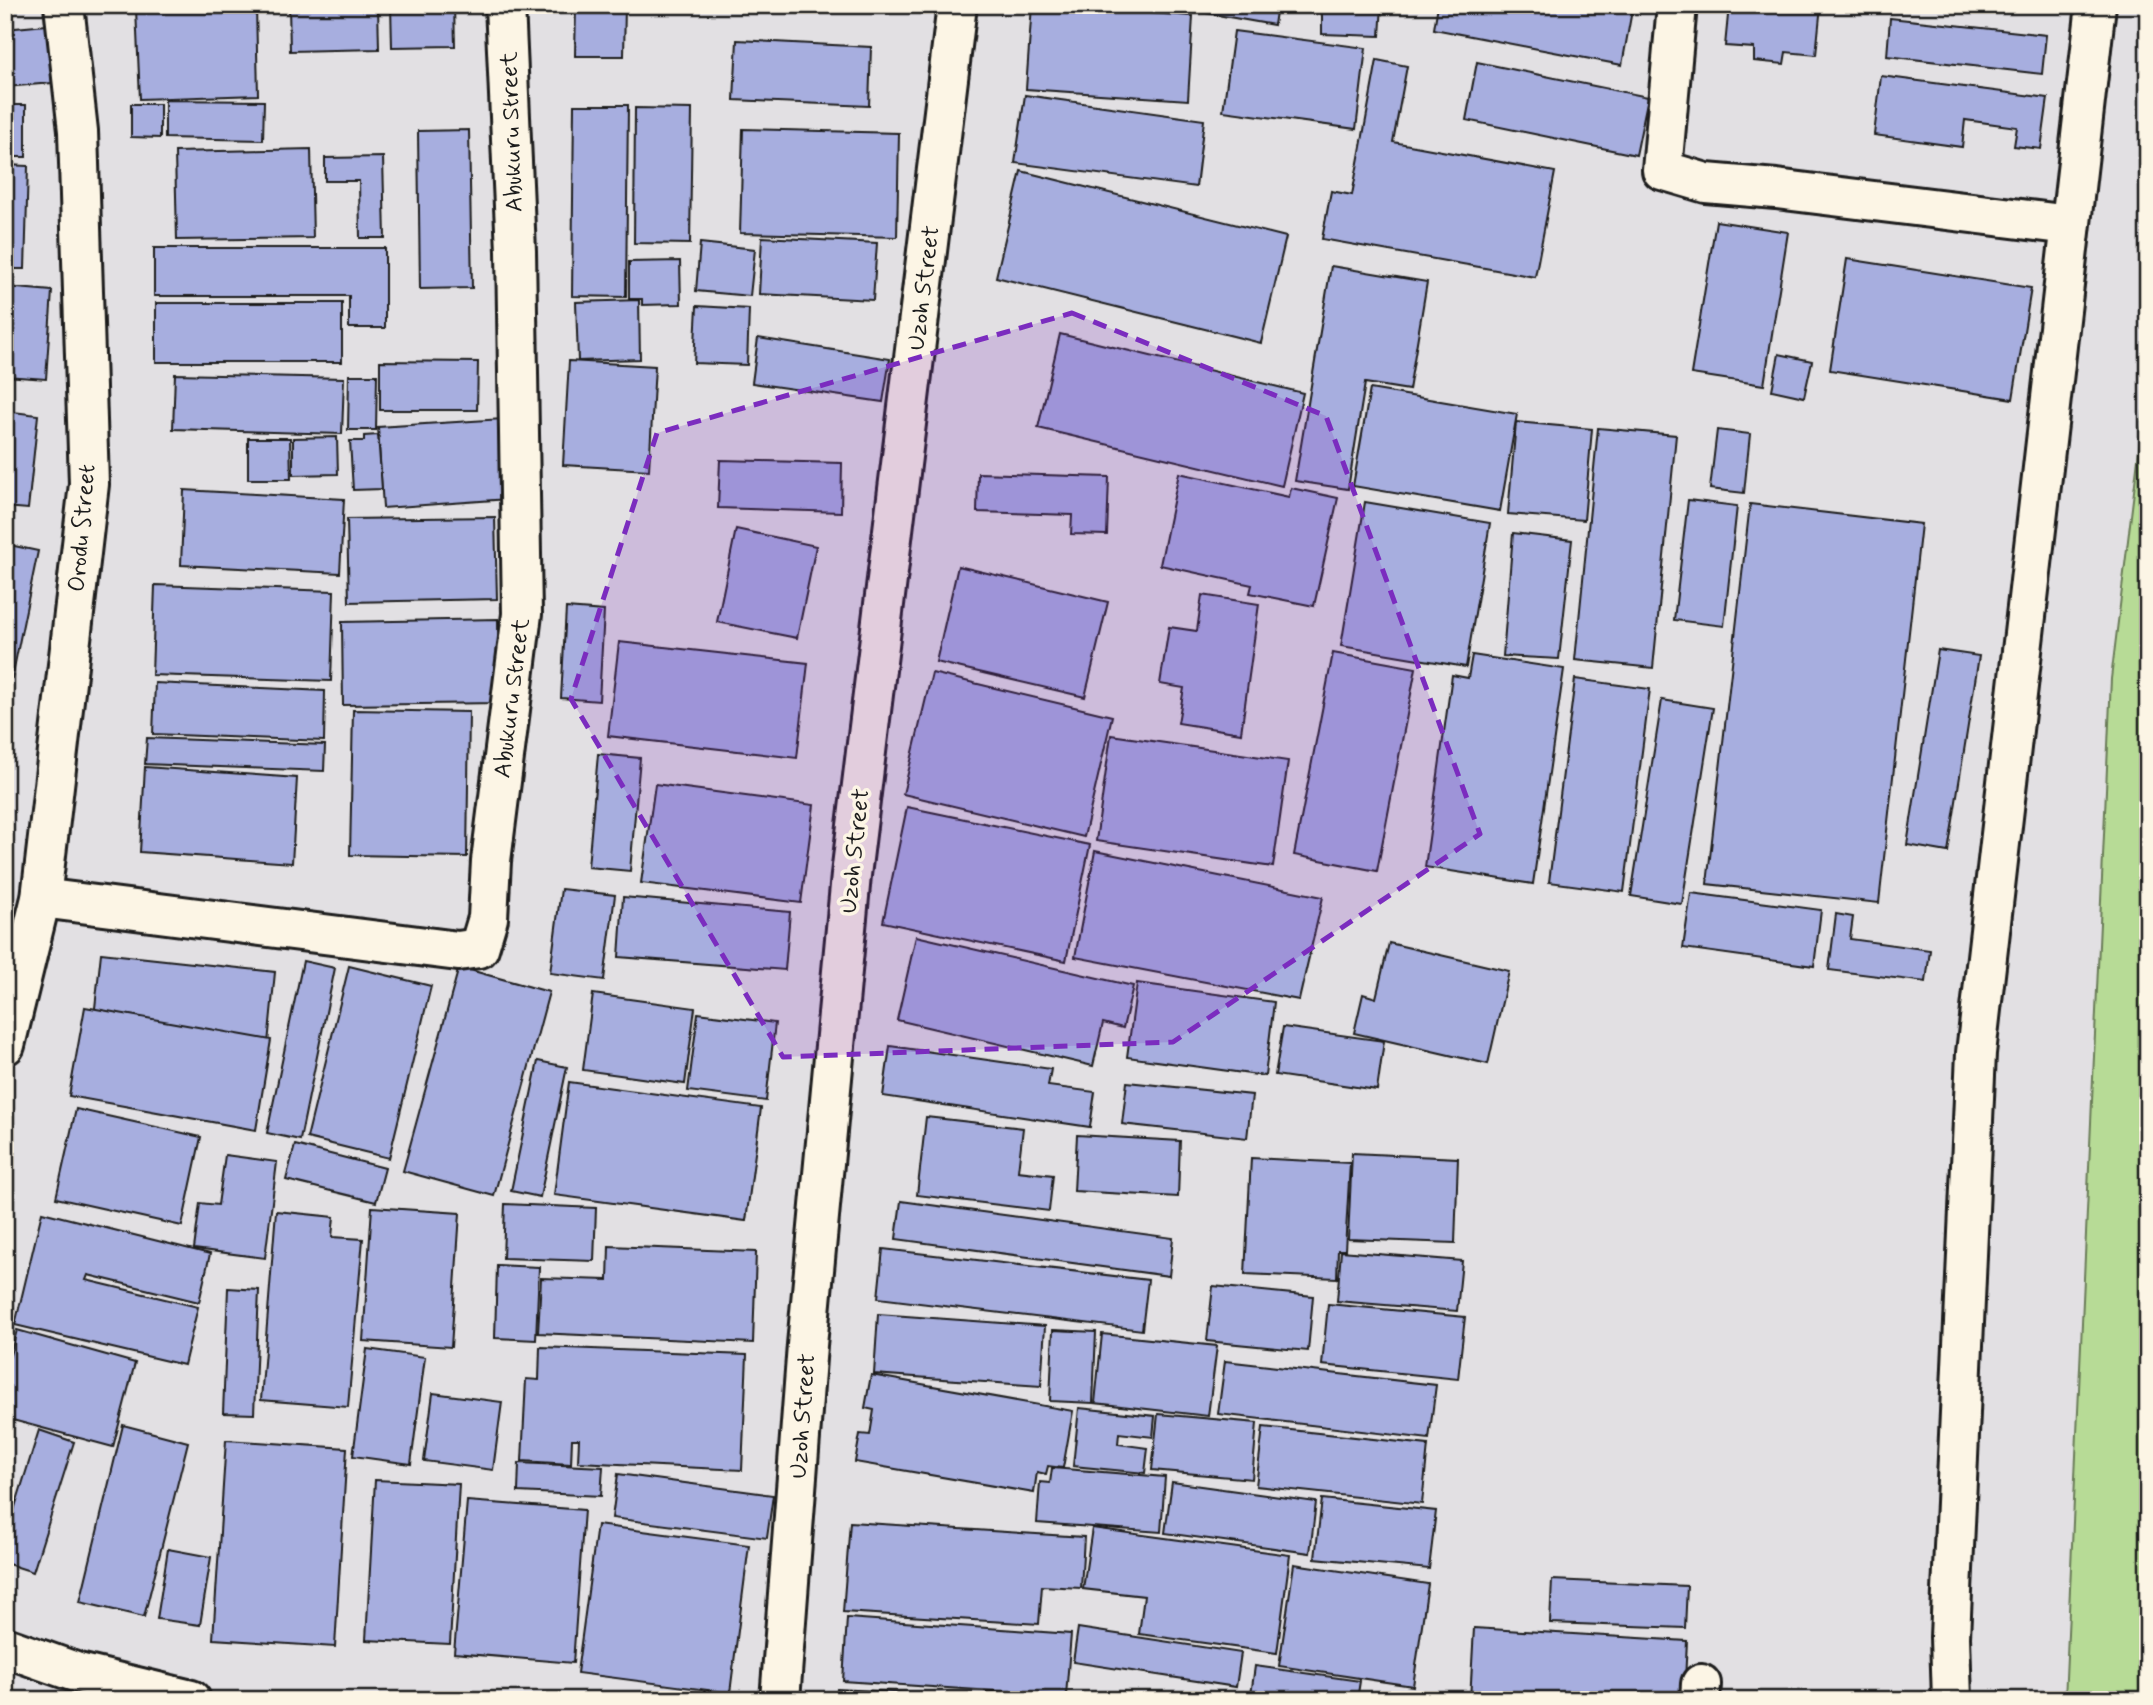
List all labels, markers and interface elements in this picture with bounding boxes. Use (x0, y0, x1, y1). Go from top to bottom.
street label: Abukuru Street (494, 51, 531, 213)
street label: Uzoh Street (901, 224, 948, 352)
street label: Orodu Street (61, 463, 104, 593)
street label: Abukuru Street (487, 617, 538, 780)
street label: Uzoh Street (834, 787, 877, 915)
street label: Uzoh Street (784, 1352, 823, 1480)

